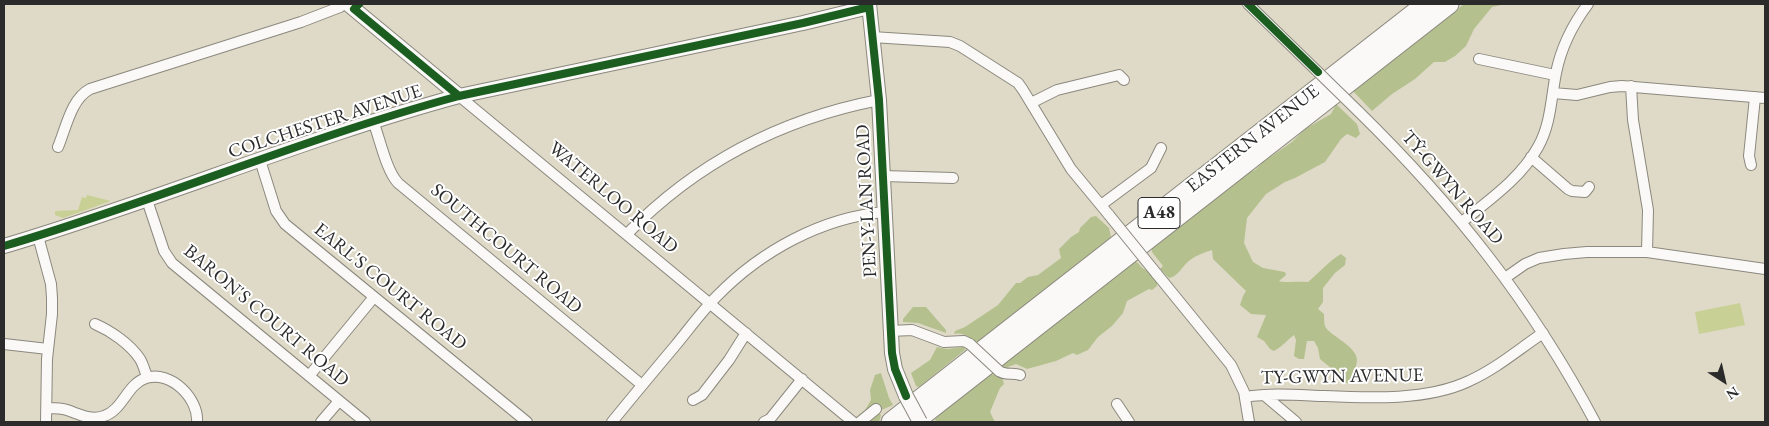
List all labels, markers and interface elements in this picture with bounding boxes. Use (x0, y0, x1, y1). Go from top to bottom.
street label: COLCHESTER AVENUE (225, 80, 425, 164)
street label: EASTERN AVENUE (1182, 80, 1324, 198)
street label: PEN-Y-LAN ROAD (852, 124, 882, 278)
street label: TŶ-GWYN ROAD (1396, 126, 1508, 250)
street label: WATERLOO ROAD (544, 137, 682, 259)
street label: SOUTHCOURT ROAD (426, 179, 586, 319)
road number: A48 (1138, 198, 1180, 228)
street label: EARL'S COURT ROAD (309, 218, 471, 356)
street label: BARON'S COURT ROAD (179, 240, 353, 392)
north arrow (1699, 356, 1749, 406)
street label: TY-GWYN AVENUE (1261, 364, 1423, 390)
text: N (1723, 383, 1742, 404)

